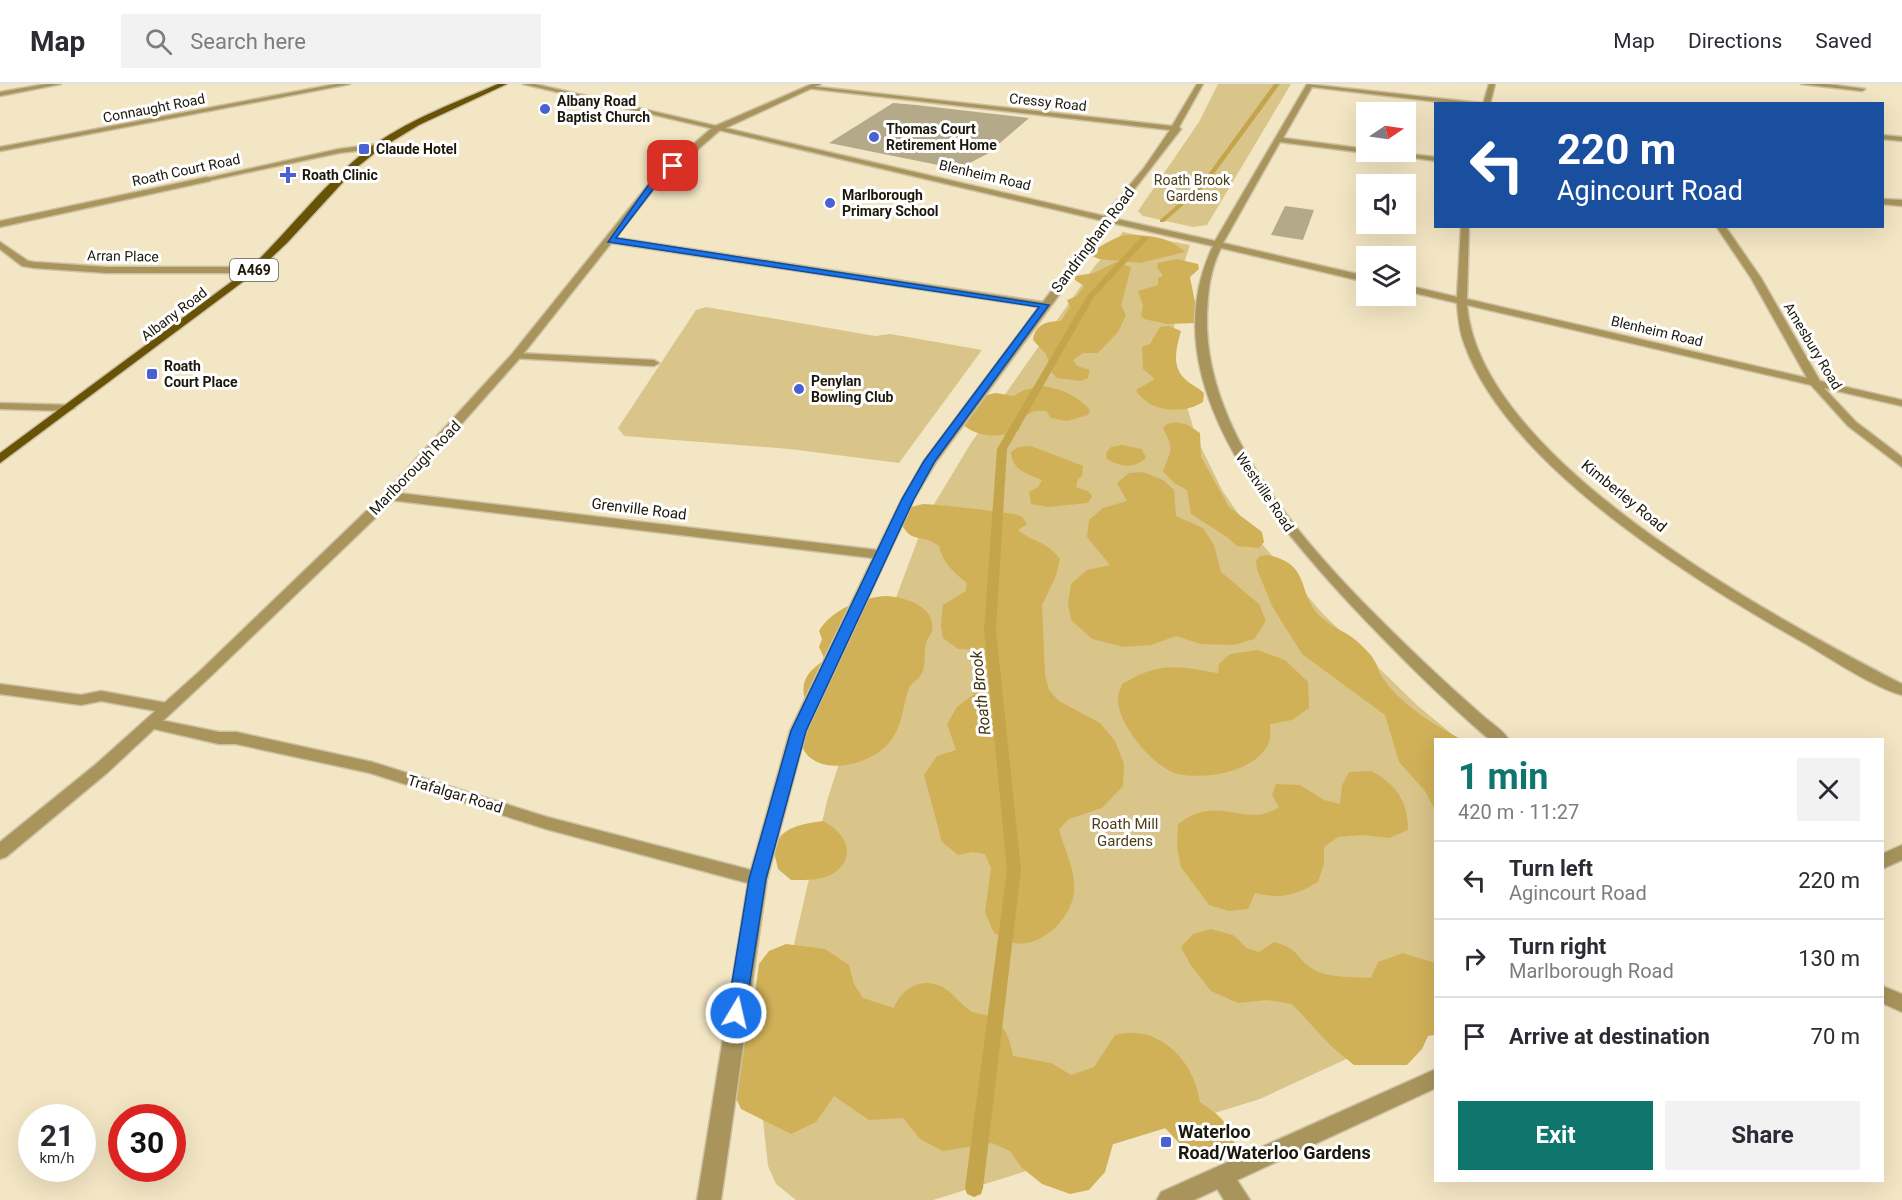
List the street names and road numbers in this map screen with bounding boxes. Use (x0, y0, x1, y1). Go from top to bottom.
street label: Connaught Road (102, 90, 206, 126)
street label: Cressy Road (1008, 90, 1088, 114)
street label: Roath Court Road (131, 151, 241, 189)
street label: Blenheim Road (938, 157, 1032, 193)
street label: Sandringham Road (1048, 184, 1138, 296)
street label: Arran Place (87, 247, 159, 265)
road number: A469 (230, 259, 278, 281)
street label: Albany Road (138, 284, 210, 344)
street label: Amesbury Road (1781, 300, 1845, 392)
street label: Blenheim Road (1610, 313, 1704, 349)
street label: Marlborough Road (366, 417, 464, 519)
street label: Westville Road (1233, 450, 1297, 534)
street label: Kimberley Road (1578, 456, 1670, 536)
street label: Grenville Road (590, 494, 688, 524)
street label: Trafalgar Road (405, 771, 505, 817)

